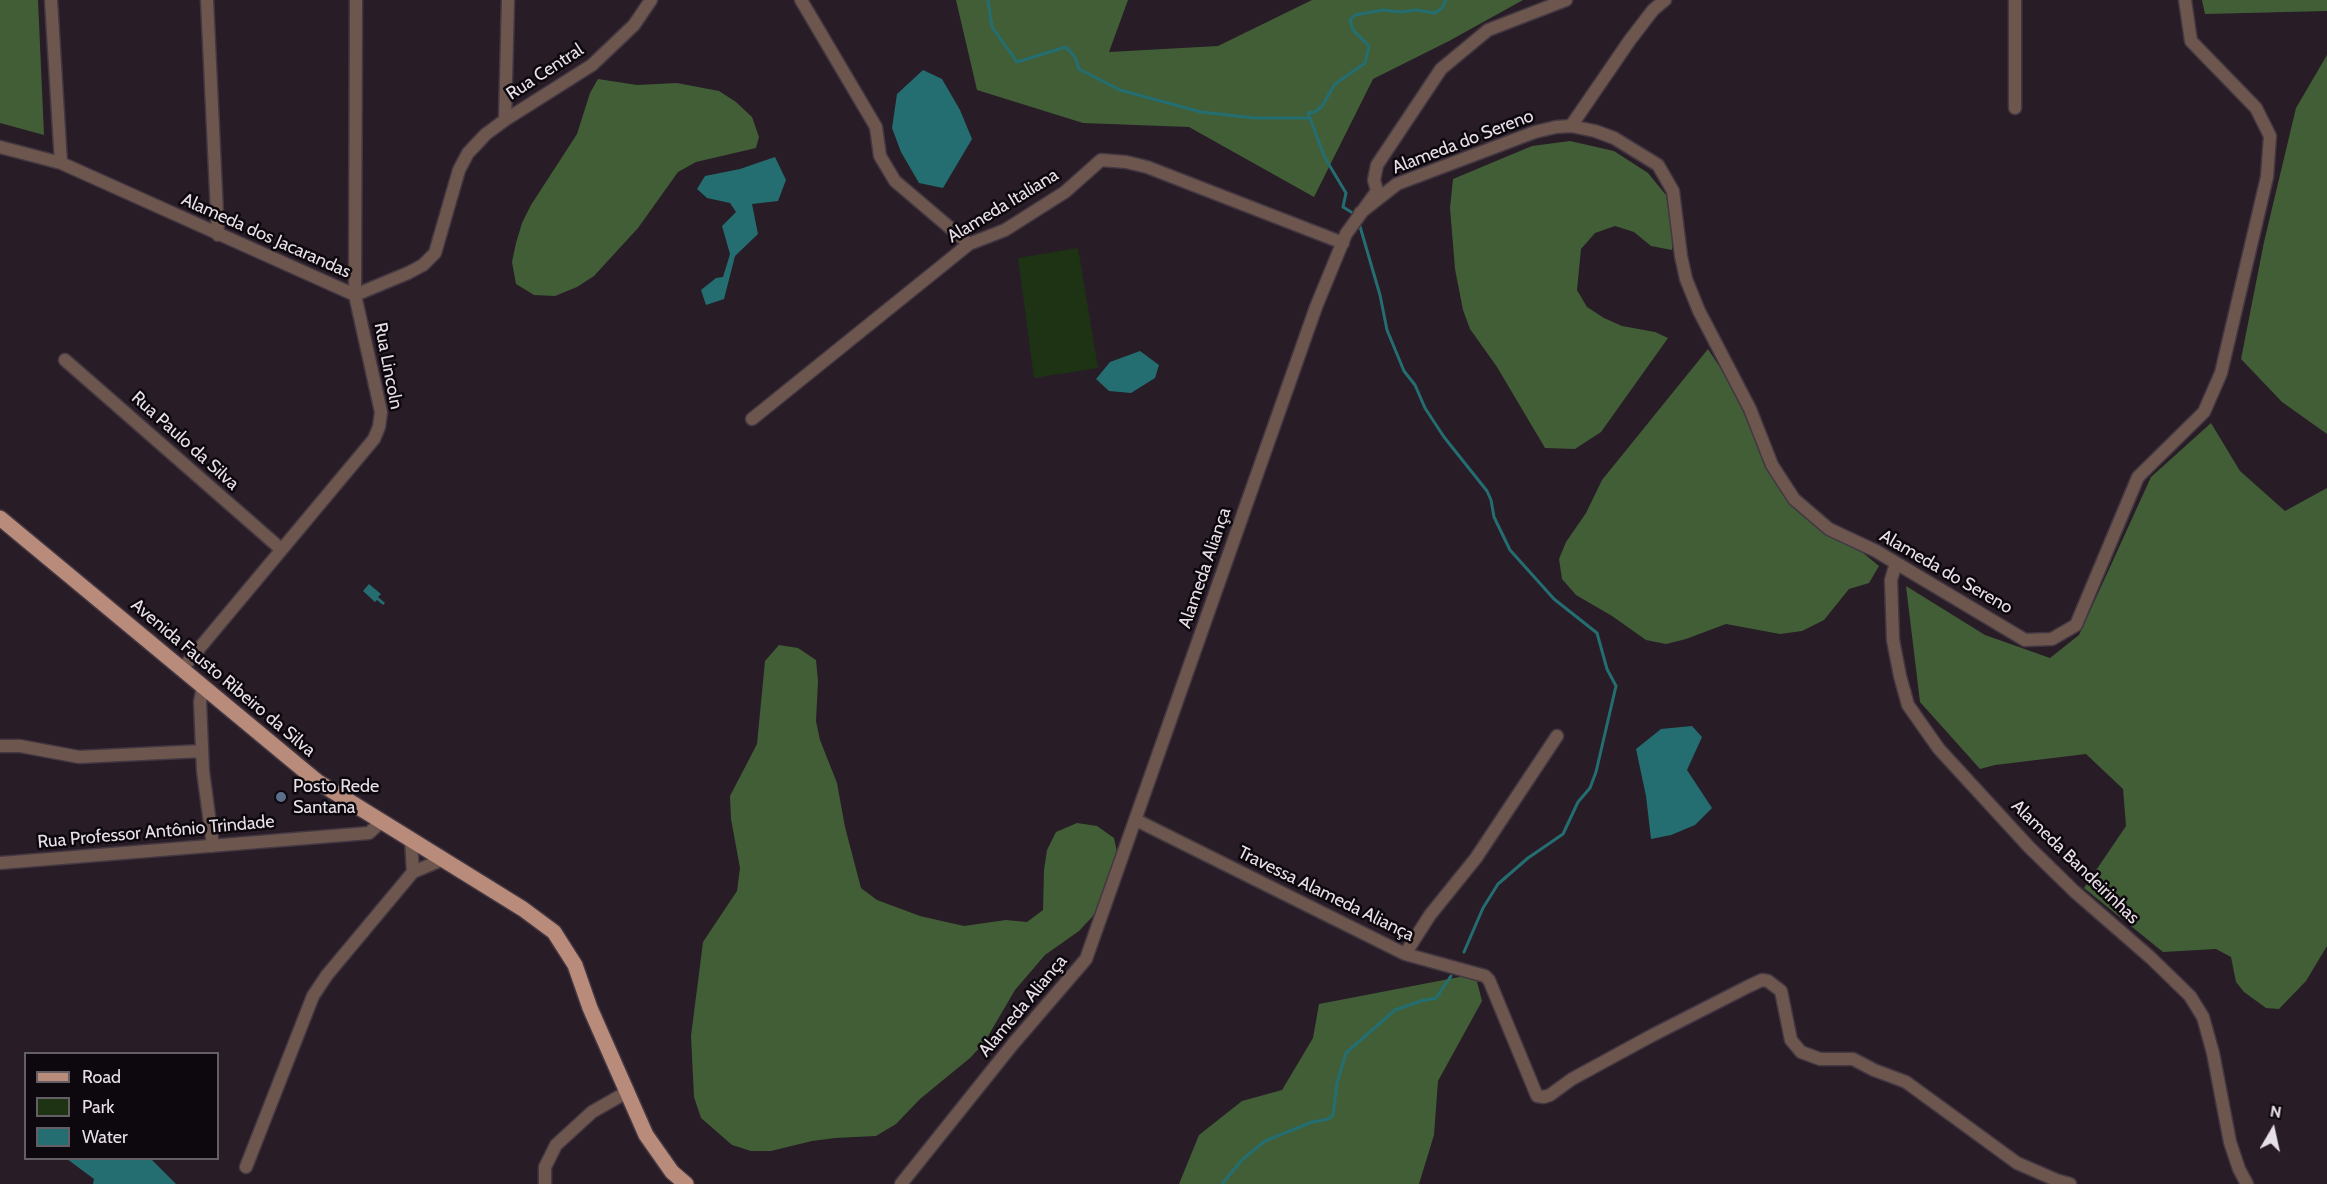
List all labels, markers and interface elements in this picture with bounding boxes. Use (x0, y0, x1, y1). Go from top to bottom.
street label: Rua Central (503, 39, 587, 105)
street label: Alameda do Sereno (1389, 105, 1537, 179)
street label: Alameda Italiana (943, 164, 1063, 248)
street label: Alameda dos Jacarandas (178, 189, 354, 283)
street label: Rua Lincoln (369, 321, 407, 411)
street label: Rua Paulo da Silva (127, 387, 243, 495)
street label: Alameda Aliança (1174, 505, 1236, 631)
street label: Alameda do Sereno (1876, 525, 2016, 619)
street label: Avenida Fausto Ribeiro da Silva (126, 594, 320, 762)
place label: Posto Rede Santana (293, 776, 379, 818)
marker: Posto Rede Santana (274, 790, 288, 804)
street label: Alameda Bandeirinhas (2007, 795, 2143, 929)
street label: Rua Professor Antônio Trindade (37, 811, 275, 853)
street label: Travessa Alameda Aliança (1234, 842, 1418, 946)
street label: Alameda Aliança (974, 951, 1072, 1061)
legend (24, 1052, 219, 1160)
text: Road (82, 1066, 121, 1088)
text: Park (82, 1096, 114, 1118)
north arrow (2243, 1100, 2303, 1160)
text: N (2269, 1101, 2283, 1122)
text: Water (82, 1126, 128, 1148)

